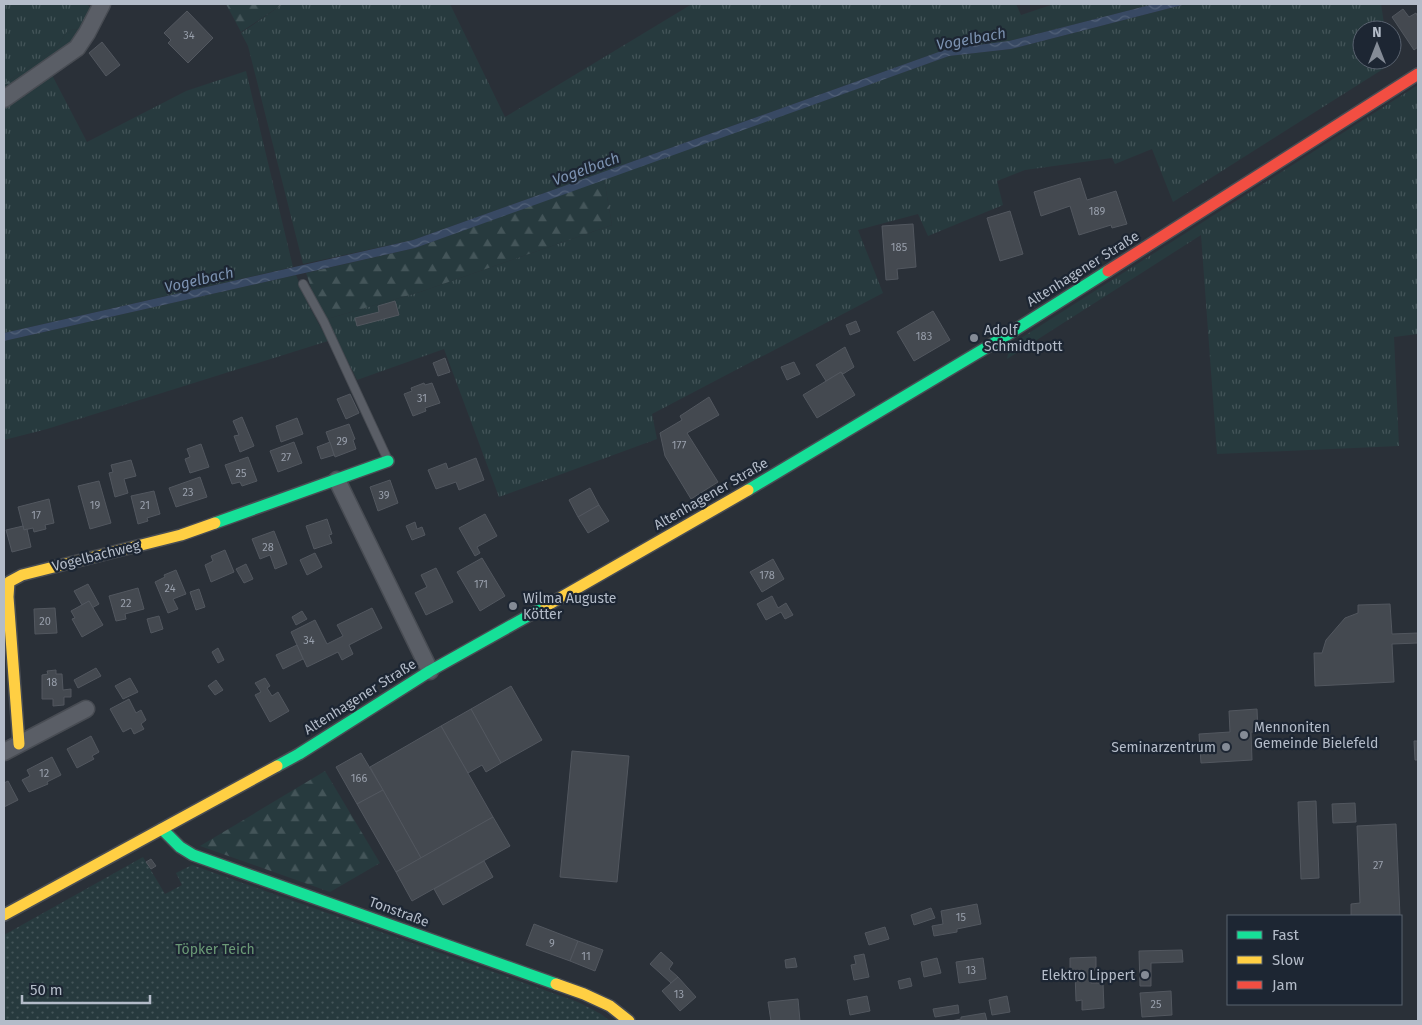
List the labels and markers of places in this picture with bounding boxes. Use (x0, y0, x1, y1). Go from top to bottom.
place label: Adolf Schmidtpott (984, 322, 1063, 355)
marker: Adolf Schmidtpott (968, 332, 980, 344)
place label: Wilma Auguste Kötter (523, 590, 616, 623)
marker: Wilma Auguste Kötter (507, 600, 519, 612)
place label: Mennoniten Gemeinde Bielefeld (1254, 719, 1378, 752)
marker: Mennoniten Gemeinde Bielefeld (1238, 729, 1250, 741)
place label: Seminarzentrum (1111, 739, 1216, 756)
marker: Seminarzentrum (1220, 741, 1232, 753)
place label: Elektro Lippert (1041, 967, 1136, 984)
marker: Elektro Lippert (1139, 969, 1151, 981)

